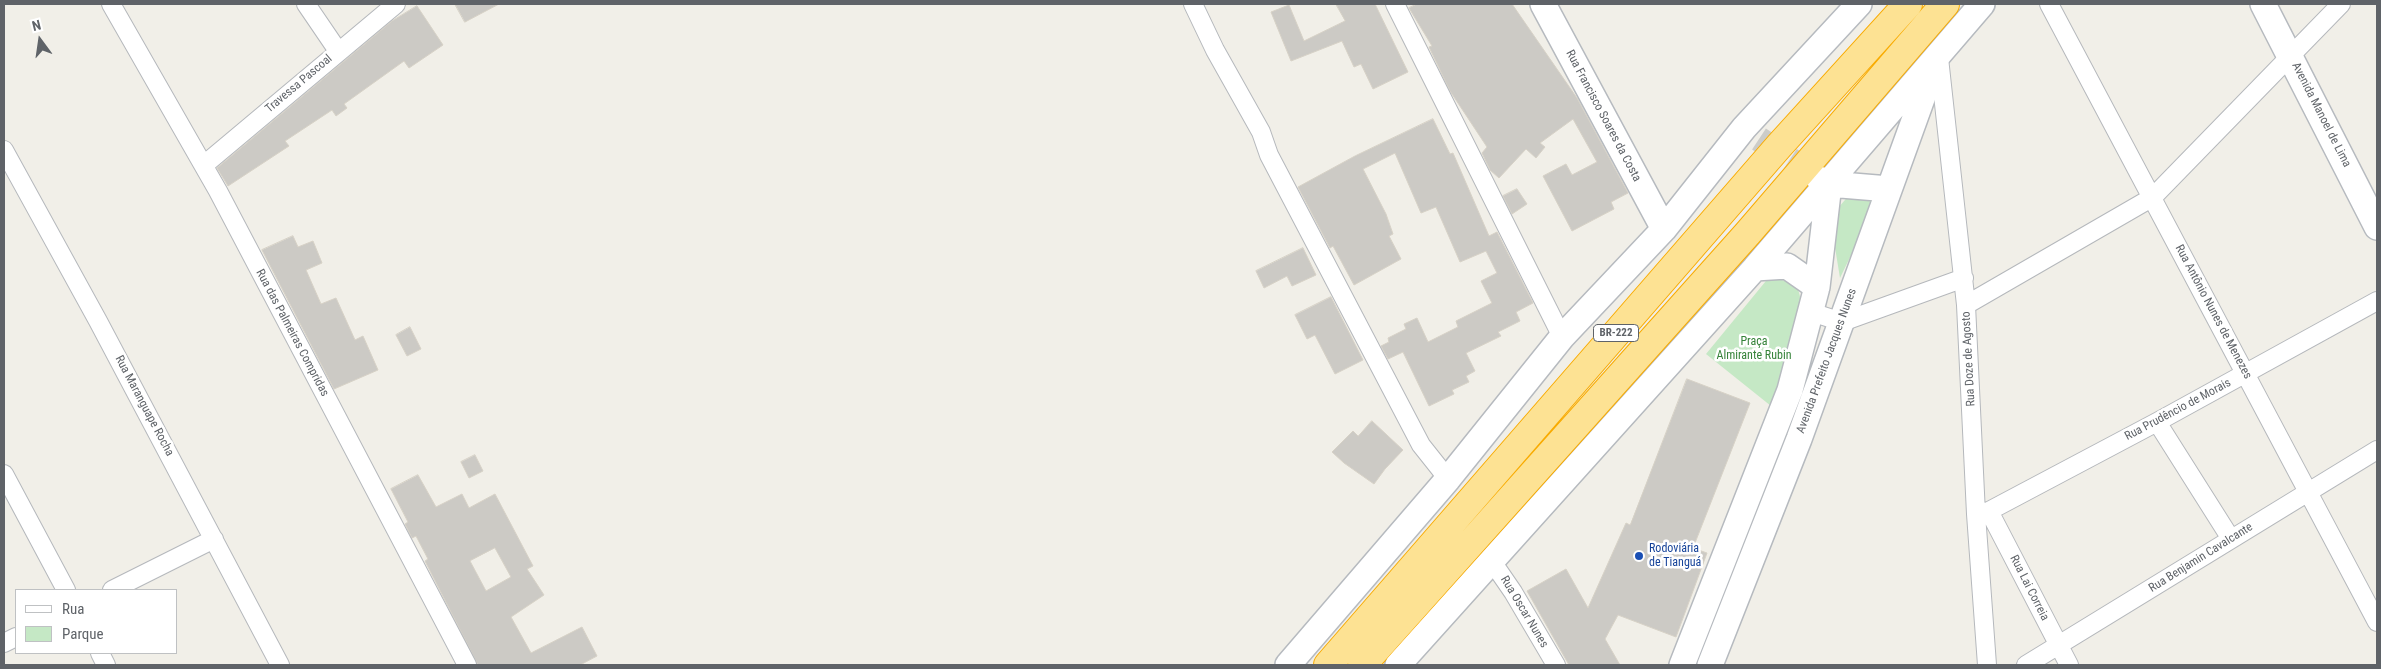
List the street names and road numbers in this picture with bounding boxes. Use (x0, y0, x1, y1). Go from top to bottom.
street label: Rua Francisco Soares da Costa (1562, 48, 1644, 184)
street label: Travessa Pascoal (263, 52, 335, 116)
street label: Avenida Manoel de Lima (2288, 60, 2354, 170)
street label: Rua Antônio Nunes de Menezes (2171, 242, 2255, 382)
street label: Rua das Palmeiras Compridas (252, 267, 332, 399)
street label: Avenida Prefeito Jacques Nunes (1794, 287, 1860, 435)
street label: Rua Doze de Agosto (1959, 311, 1979, 407)
road number: BR-222 (1594, 324, 1638, 342)
street label: Rua Maranguape Rocha (111, 353, 177, 459)
street label: Rua Prudêncio de Morais (2122, 376, 2234, 444)
street label: Rua Benjamin Cavalcante (2146, 520, 2256, 596)
street label: Rua Lai Correia (2006, 553, 2052, 623)
street label: Rua Oscar Nunes (1497, 573, 1551, 651)

